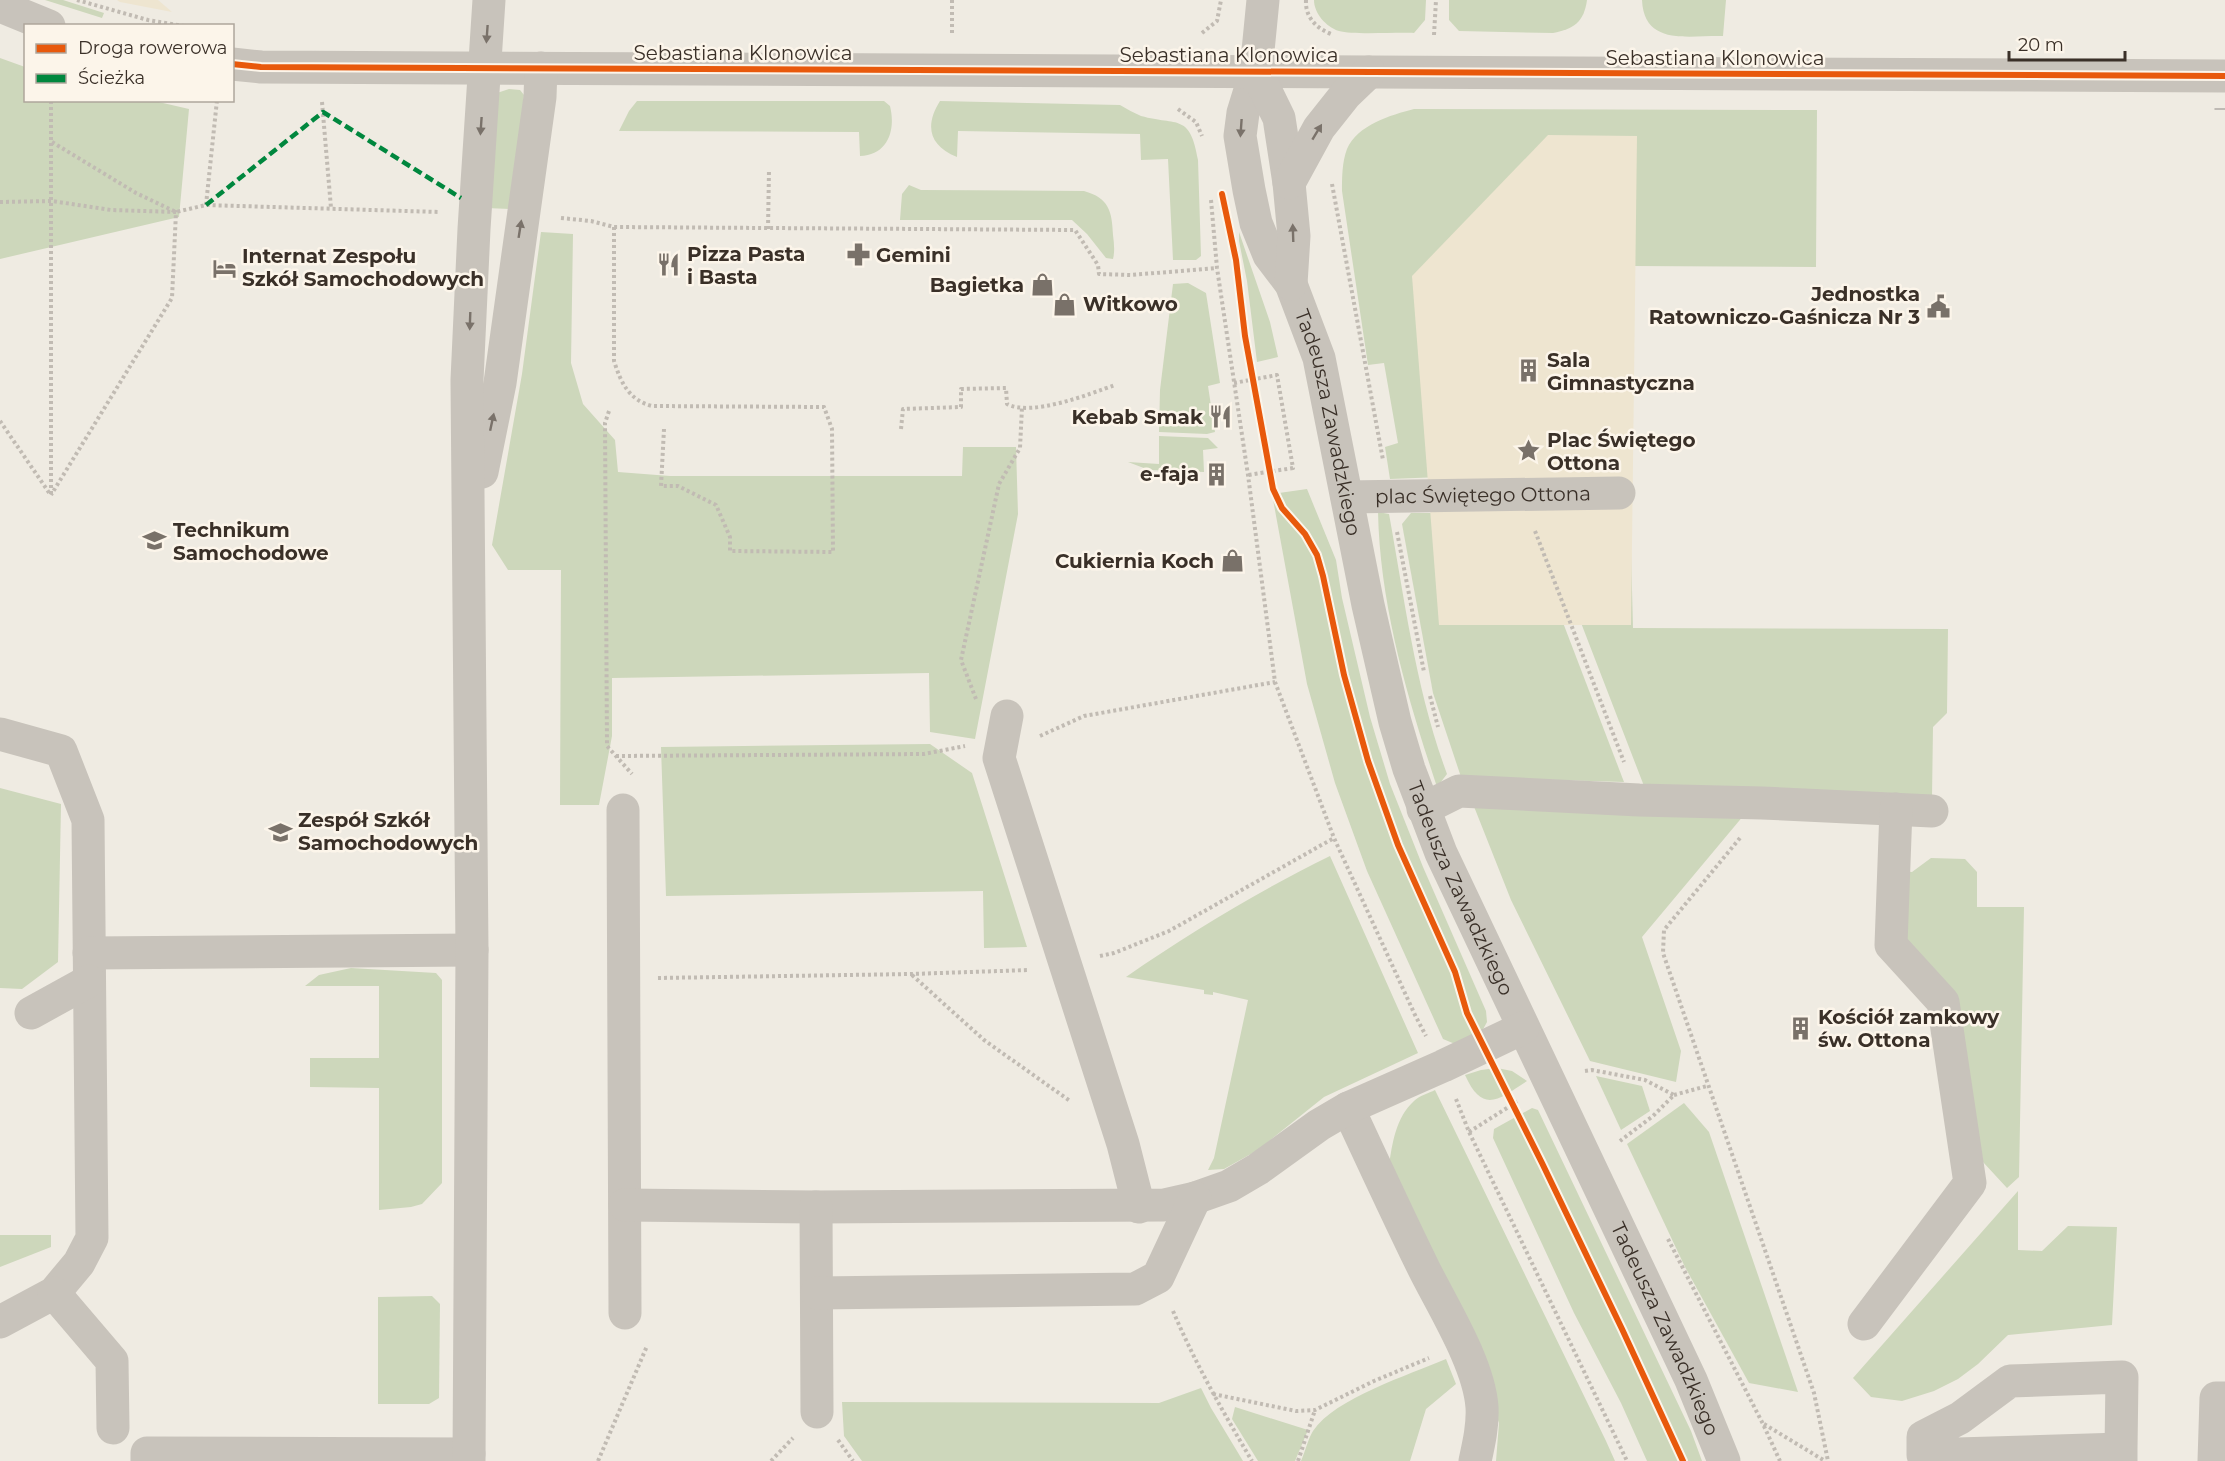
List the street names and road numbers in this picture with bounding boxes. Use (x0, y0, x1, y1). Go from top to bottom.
street label: Sebastiana Klonowica (633, 41, 853, 65)
street label: Sebastiana Klonowica (1119, 43, 1339, 67)
street label: Sebastiana Klonowica (1605, 46, 1825, 70)
street label: Tadeusza Zawadzkiego (1290, 306, 1366, 538)
street label: plac Świętego Ottona (1375, 481, 1591, 509)
street label: Tadeusza Zawadzkiego (1403, 778, 1519, 999)
street label: Tadeusza Zawadzkiego (1606, 1218, 1724, 1439)

